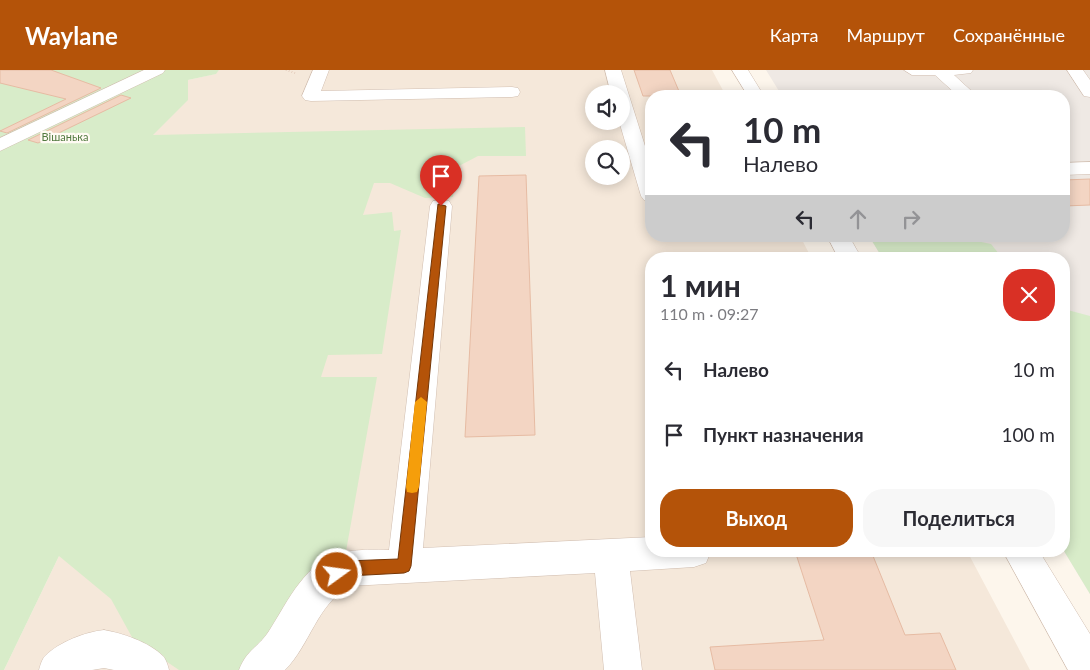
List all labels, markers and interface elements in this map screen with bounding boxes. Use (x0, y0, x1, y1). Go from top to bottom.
text: Waylane (25, 21, 118, 50)
text: Карта (770, 24, 818, 46)
text: Маршрут (846, 24, 925, 46)
text: Сохранённые (953, 24, 1065, 46)
map controls (585, 85, 630, 185)
button: sound (585, 85, 630, 130)
text: 10 m (743, 108, 821, 150)
icon: left (660, 110, 725, 175)
park label: Вішанька (42, 130, 88, 143)
button: search (585, 140, 630, 185)
text: Налево (743, 150, 818, 177)
pin (420, 155, 462, 206)
icon: arrive (427, 162, 455, 190)
icon: left (791, 205, 819, 233)
icon: ahead (844, 205, 872, 233)
icon: right (897, 205, 925, 233)
text: 1 мин (660, 267, 741, 303)
button: close (1003, 269, 1055, 321)
text: 110 m · 09:27 (660, 304, 759, 323)
icon: left (660, 356, 688, 384)
text: Налево (703, 358, 769, 381)
text: 10 m (1012, 358, 1055, 381)
icon: arrive (660, 421, 688, 449)
text: Пункт назначения (703, 423, 864, 446)
text: 100 m (1001, 423, 1055, 446)
button: Выход (660, 489, 853, 547)
button: Поделиться (863, 489, 1055, 547)
position arrow (310, 547, 362, 599)

